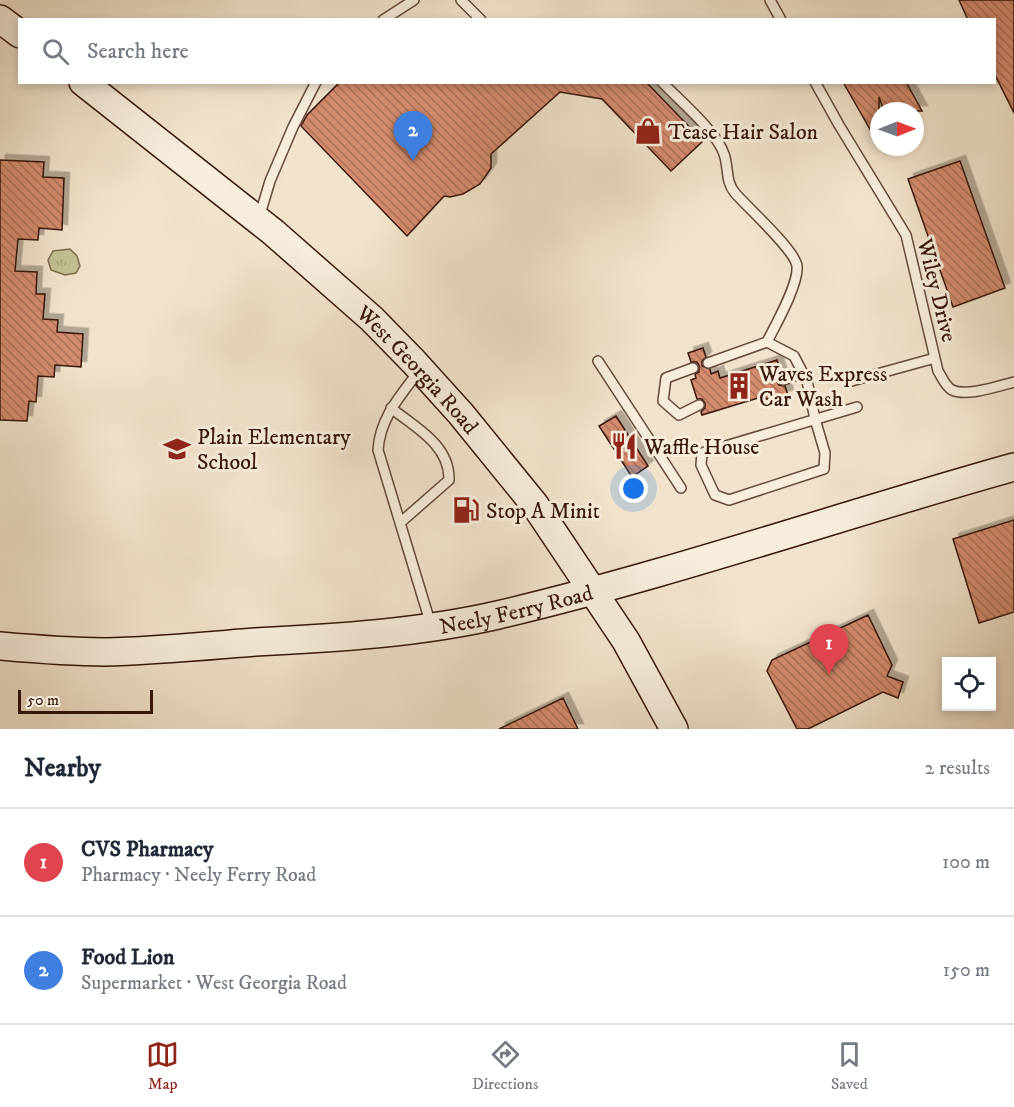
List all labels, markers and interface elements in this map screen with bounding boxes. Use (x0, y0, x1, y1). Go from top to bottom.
search box (18, 18, 996, 84)
icon: search (39, 35, 72, 68)
text: Search here (87, 38, 189, 65)
north arrow (870, 102, 924, 156)
pin: 2 (394, 112, 432, 161)
shop icon: Tease Hair Salon (633, 116, 663, 146)
place label: Tease Hair Salon (668, 119, 819, 146)
street label: Wiley Drive (910, 235, 962, 345)
street label: West Georgia Road (350, 299, 484, 440)
place label: Waves Express Car Wash (758, 361, 887, 413)
building icon: Waves Express Car Wash (724, 371, 754, 401)
place label: Plain Elementary School (197, 424, 351, 476)
restaurant icon: Waffle House (609, 431, 639, 461)
school or university icon: Plain Elementary School (162, 434, 192, 464)
place label: Waffle House (643, 434, 759, 461)
your location (619, 474, 648, 503)
fuel station icon: Stop A Minit (451, 495, 481, 525)
place label: Stop A Minit (486, 498, 600, 525)
street label: Neely Ferry Road (437, 580, 596, 641)
pin: 1 (810, 624, 848, 674)
map controls (942, 657, 996, 711)
button: locate (942, 657, 996, 711)
scale bar (18, 687, 153, 714)
text: 50 m (27, 690, 59, 710)
text: Nearby (24, 752, 101, 785)
text: 2 results (925, 756, 990, 781)
text: CVS Pharmacy (81, 836, 213, 863)
text: 1 (40, 850, 47, 875)
text: 100 m (942, 850, 990, 875)
text: Pharmacy · Neely Ferry Road (81, 863, 316, 888)
text: Food Lion (81, 944, 175, 971)
text: 2 (39, 958, 48, 983)
text: 150 m (943, 958, 990, 983)
text: Supermarket · West Georgia Road (81, 971, 347, 996)
tab: Map (146, 1038, 179, 1094)
tab: Directions (472, 1038, 538, 1094)
tab: Saved (831, 1038, 868, 1094)

